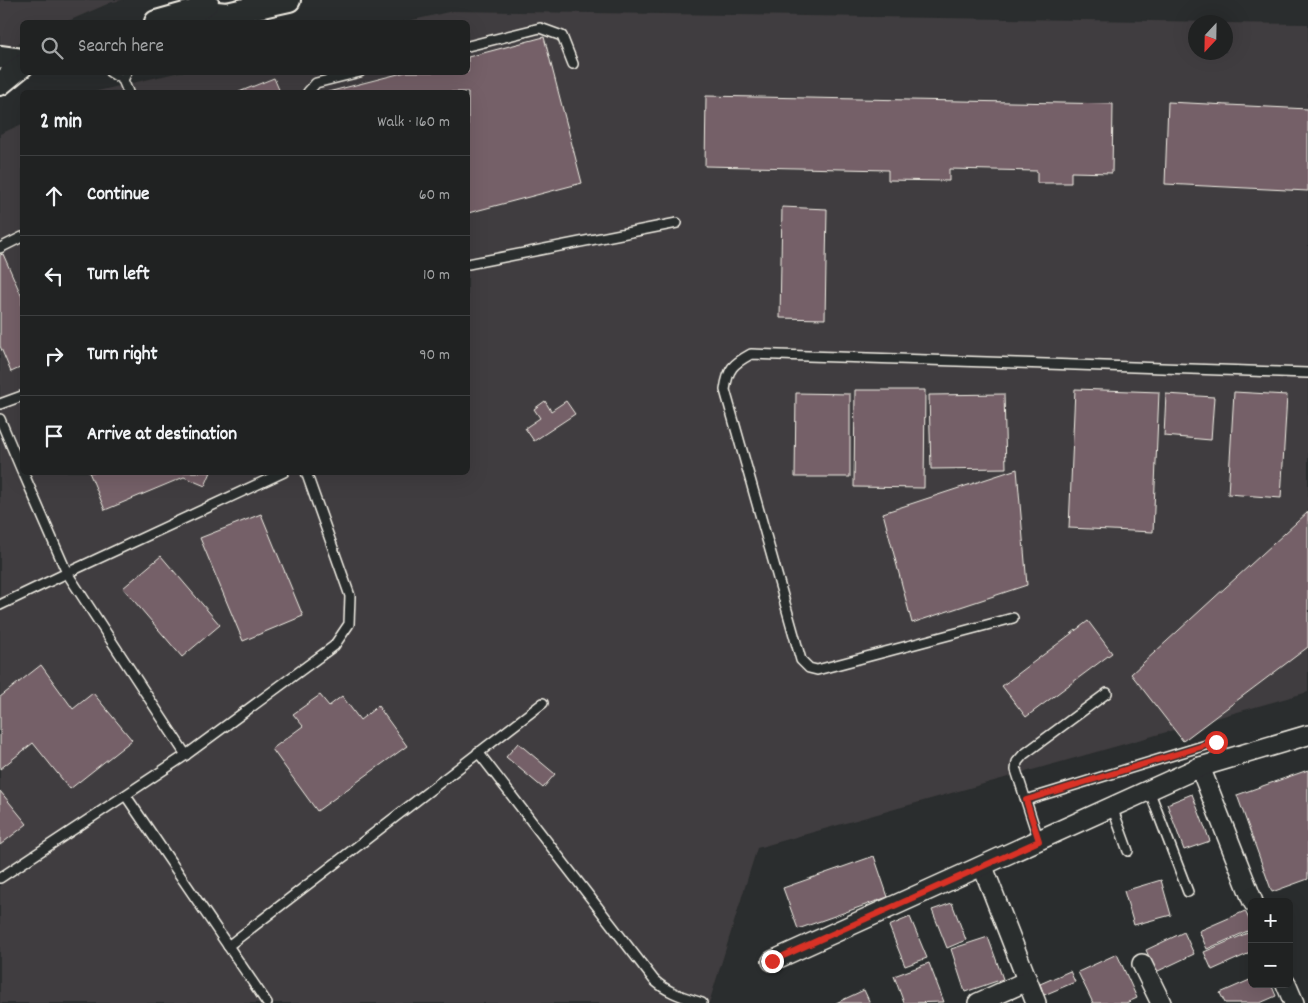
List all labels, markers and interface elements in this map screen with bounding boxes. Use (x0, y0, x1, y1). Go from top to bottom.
north arrow (1188, 15, 1233, 60)
search box (20, 20, 470, 75)
icon: search (38, 34, 66, 62)
text: Search here (78, 34, 164, 61)
text: 2 min (40, 108, 82, 138)
text: Walk · 160 m (377, 111, 450, 134)
icon: ahead (40, 182, 68, 210)
text: Continue (87, 182, 149, 209)
text: 60 m (419, 184, 450, 207)
icon: left (40, 262, 68, 290)
text: Turn left (87, 262, 150, 289)
text: 10 m (423, 264, 450, 287)
icon: right (40, 342, 68, 370)
text: Turn right (87, 342, 158, 369)
text: 90 m (419, 344, 450, 367)
icon: arrive (40, 422, 68, 450)
text: Arrive at destination (87, 422, 237, 449)
route start (1205, 731, 1228, 754)
map controls (1248, 898, 1293, 988)
button: + (1248, 898, 1293, 943)
button: − (1248, 943, 1293, 988)
route end (761, 950, 784, 973)

